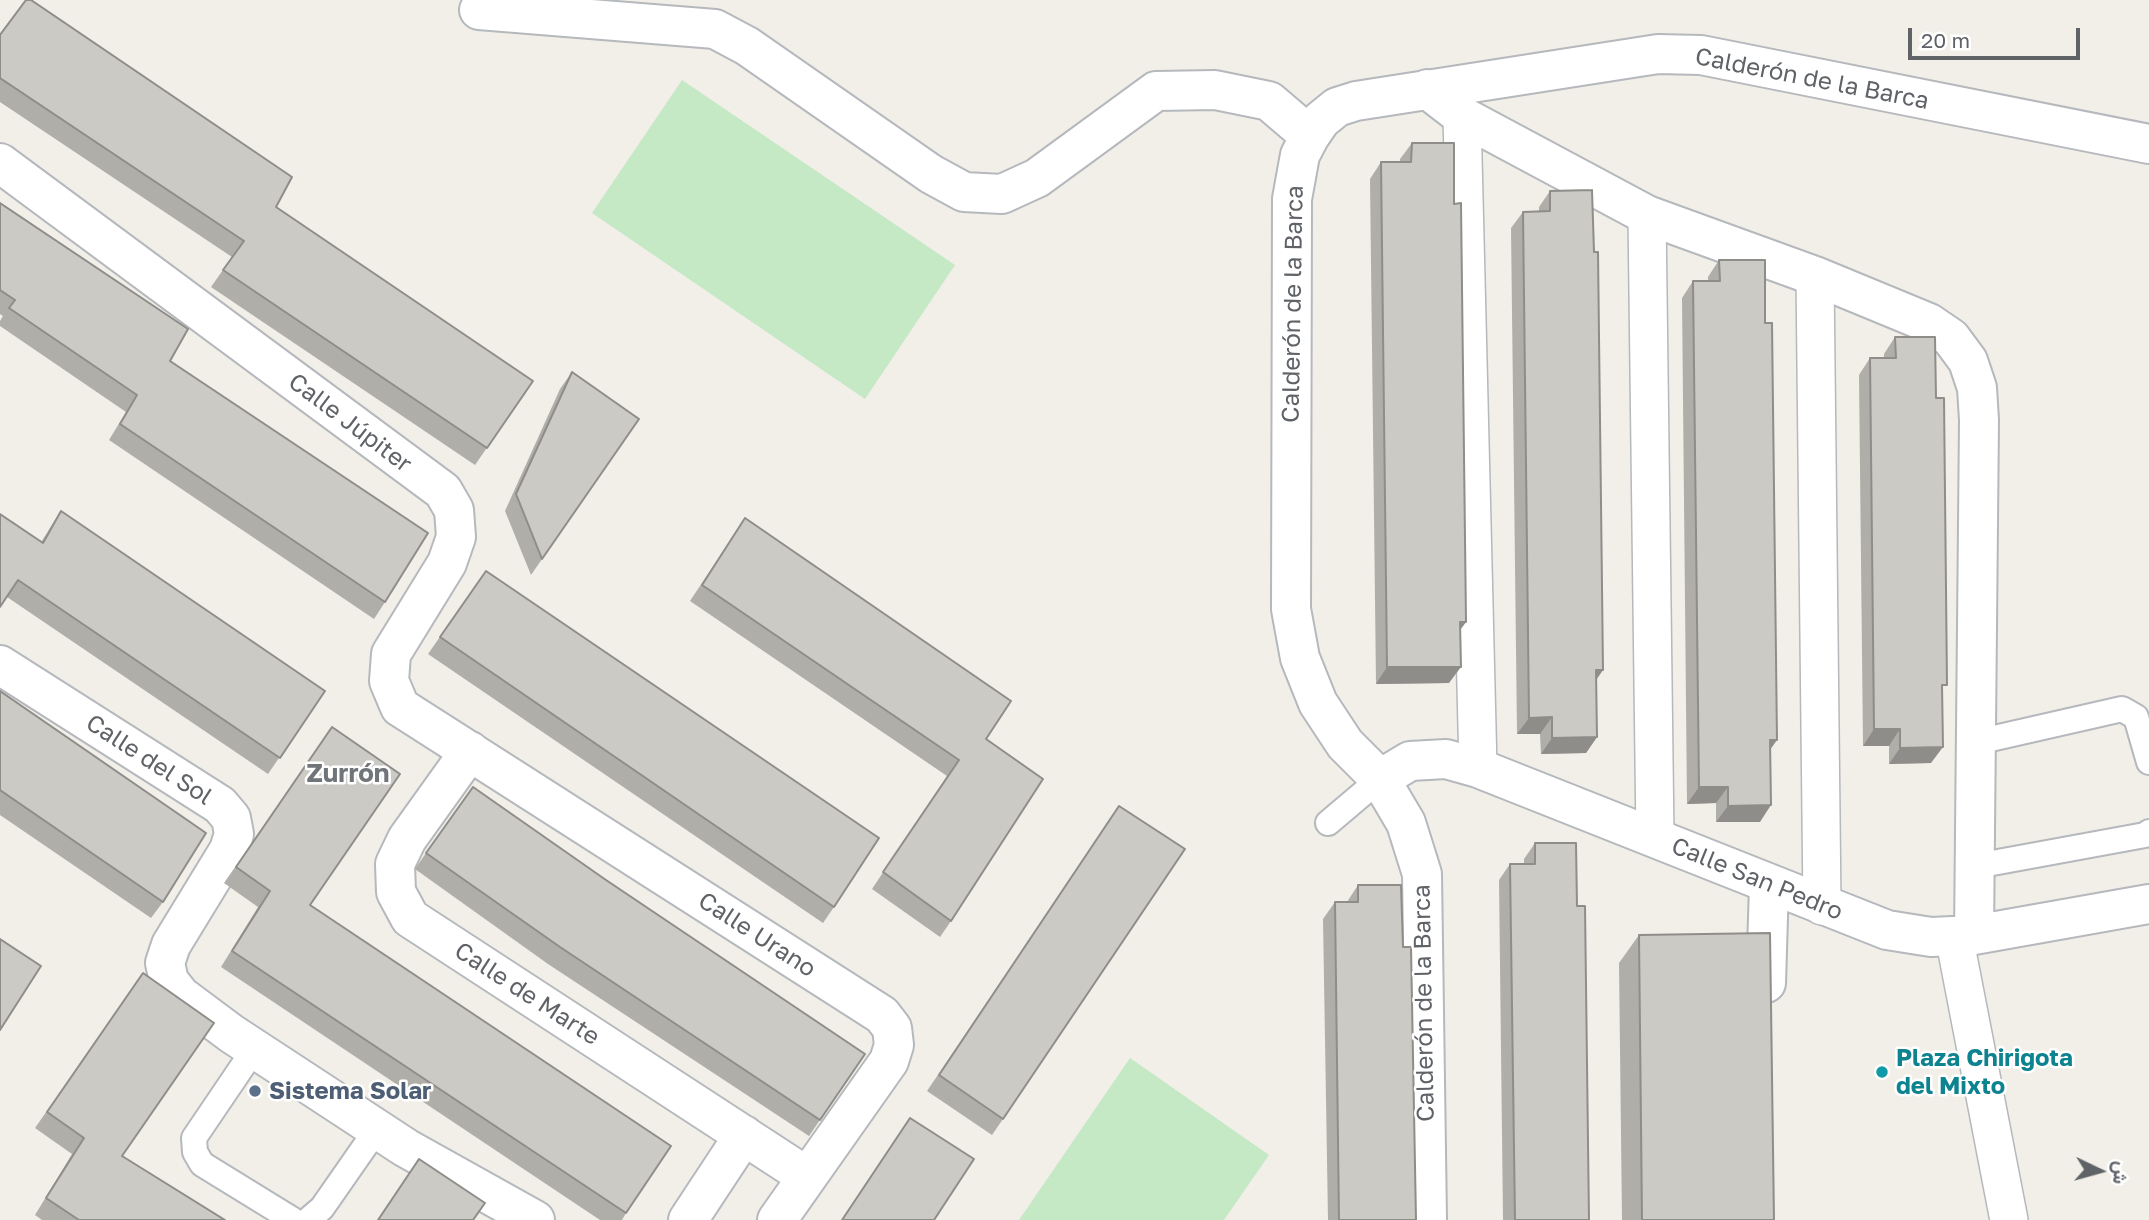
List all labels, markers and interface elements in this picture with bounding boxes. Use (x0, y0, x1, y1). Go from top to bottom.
scale bar (1911, 14, 2082, 58)
text: 20 m (1921, 27, 1970, 53)
street label: Calderón de la Barca (1693, 42, 1931, 116)
street label: Calderón de la Barca (1277, 185, 1309, 423)
street label: Calle Júpiter (283, 367, 417, 479)
street label: Calle del Sol (80, 709, 218, 811)
district label: Zurrón (306, 758, 390, 790)
street label: Calle San Pedro (1667, 832, 1847, 926)
street label: Calderón de la Barca (1408, 884, 1440, 1122)
street label: Calle Urano (693, 886, 821, 984)
street label: Calle de Marte (449, 936, 605, 1052)
place label: Plaza Chirigota del Mixto (1896, 1044, 2073, 1100)
marker: Plaza Chirigota del Mixto (1874, 1064, 1890, 1080)
place label: Sistema Solar (269, 1077, 431, 1105)
marker: Sistema Solar (247, 1083, 263, 1099)
north arrow (2065, 1136, 2135, 1206)
text: ش (2109, 1160, 2134, 1185)

